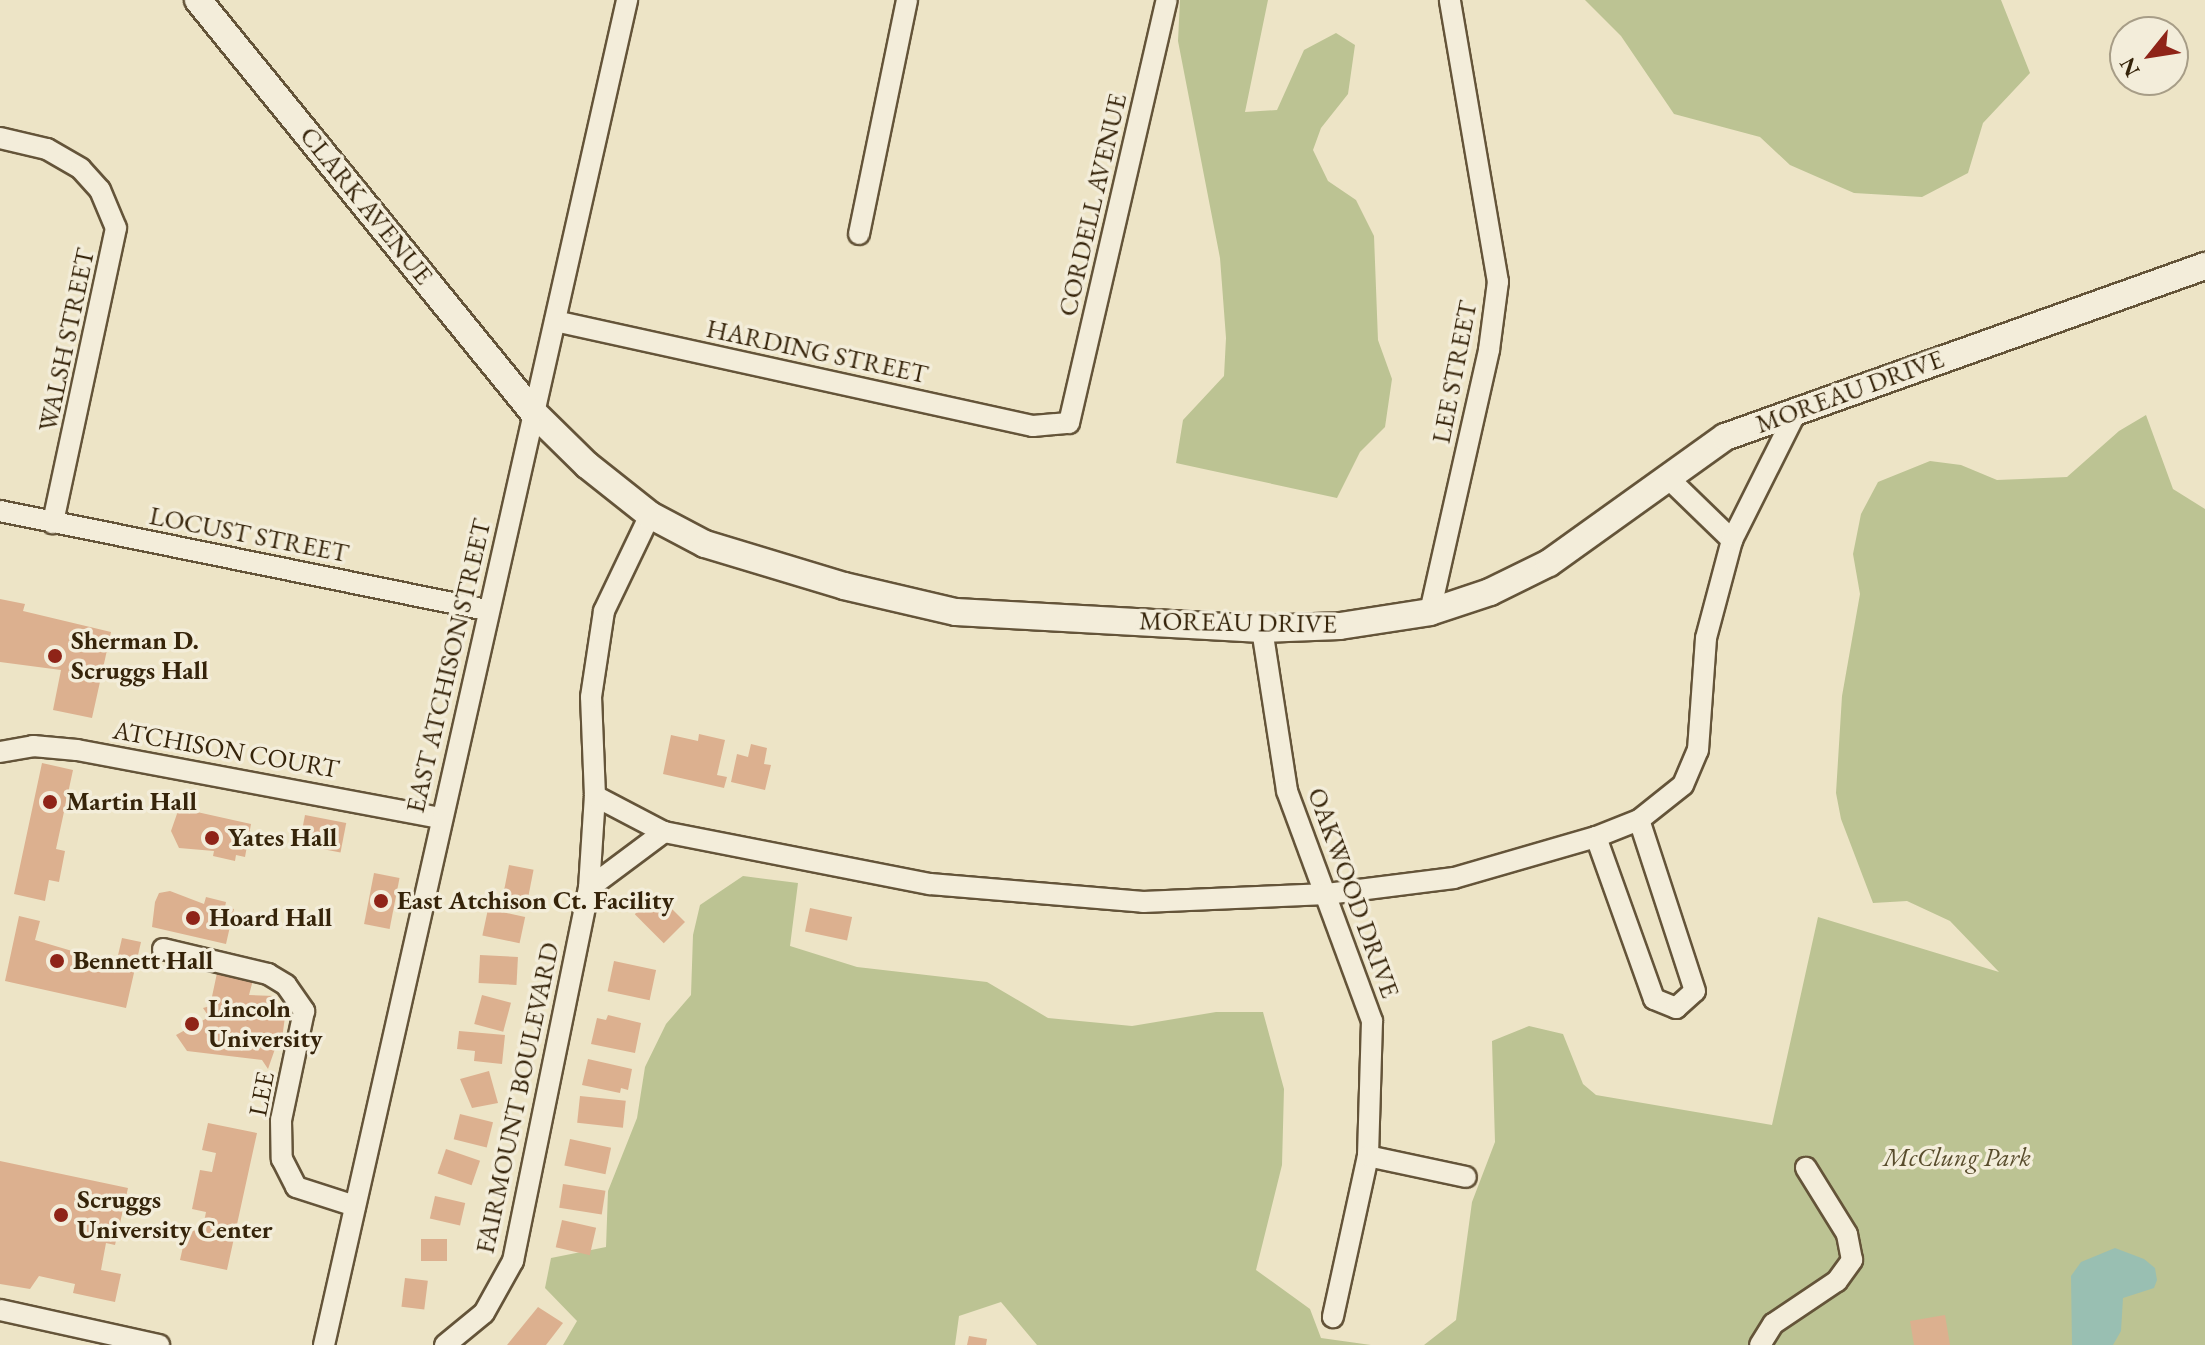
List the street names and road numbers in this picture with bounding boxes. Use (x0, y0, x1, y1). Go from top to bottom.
street label: CORDELL AVENUE (1052, 91, 1134, 319)
street label: CLARK AVENUE (293, 121, 439, 291)
street label: WALSH STREET (32, 245, 102, 435)
street label: LEE STREET (1426, 298, 1484, 446)
street label: HARDING STREET (703, 313, 931, 391)
street label: MOREAU DRIVE (1752, 343, 1948, 441)
street label: LOCUST STREET (147, 500, 351, 570)
street label: EAST ATCHISON STREET (400, 516, 498, 816)
street label: MOREAU DRIVE (1139, 606, 1337, 640)
street label: ATCHISON COURT (110, 715, 342, 785)
street label: OAKWOOD DRIVE (1301, 784, 1405, 1002)
street label: FAIRMOUNT BOULEVARD (470, 940, 566, 1256)
street label: LEE (242, 1069, 282, 1119)

